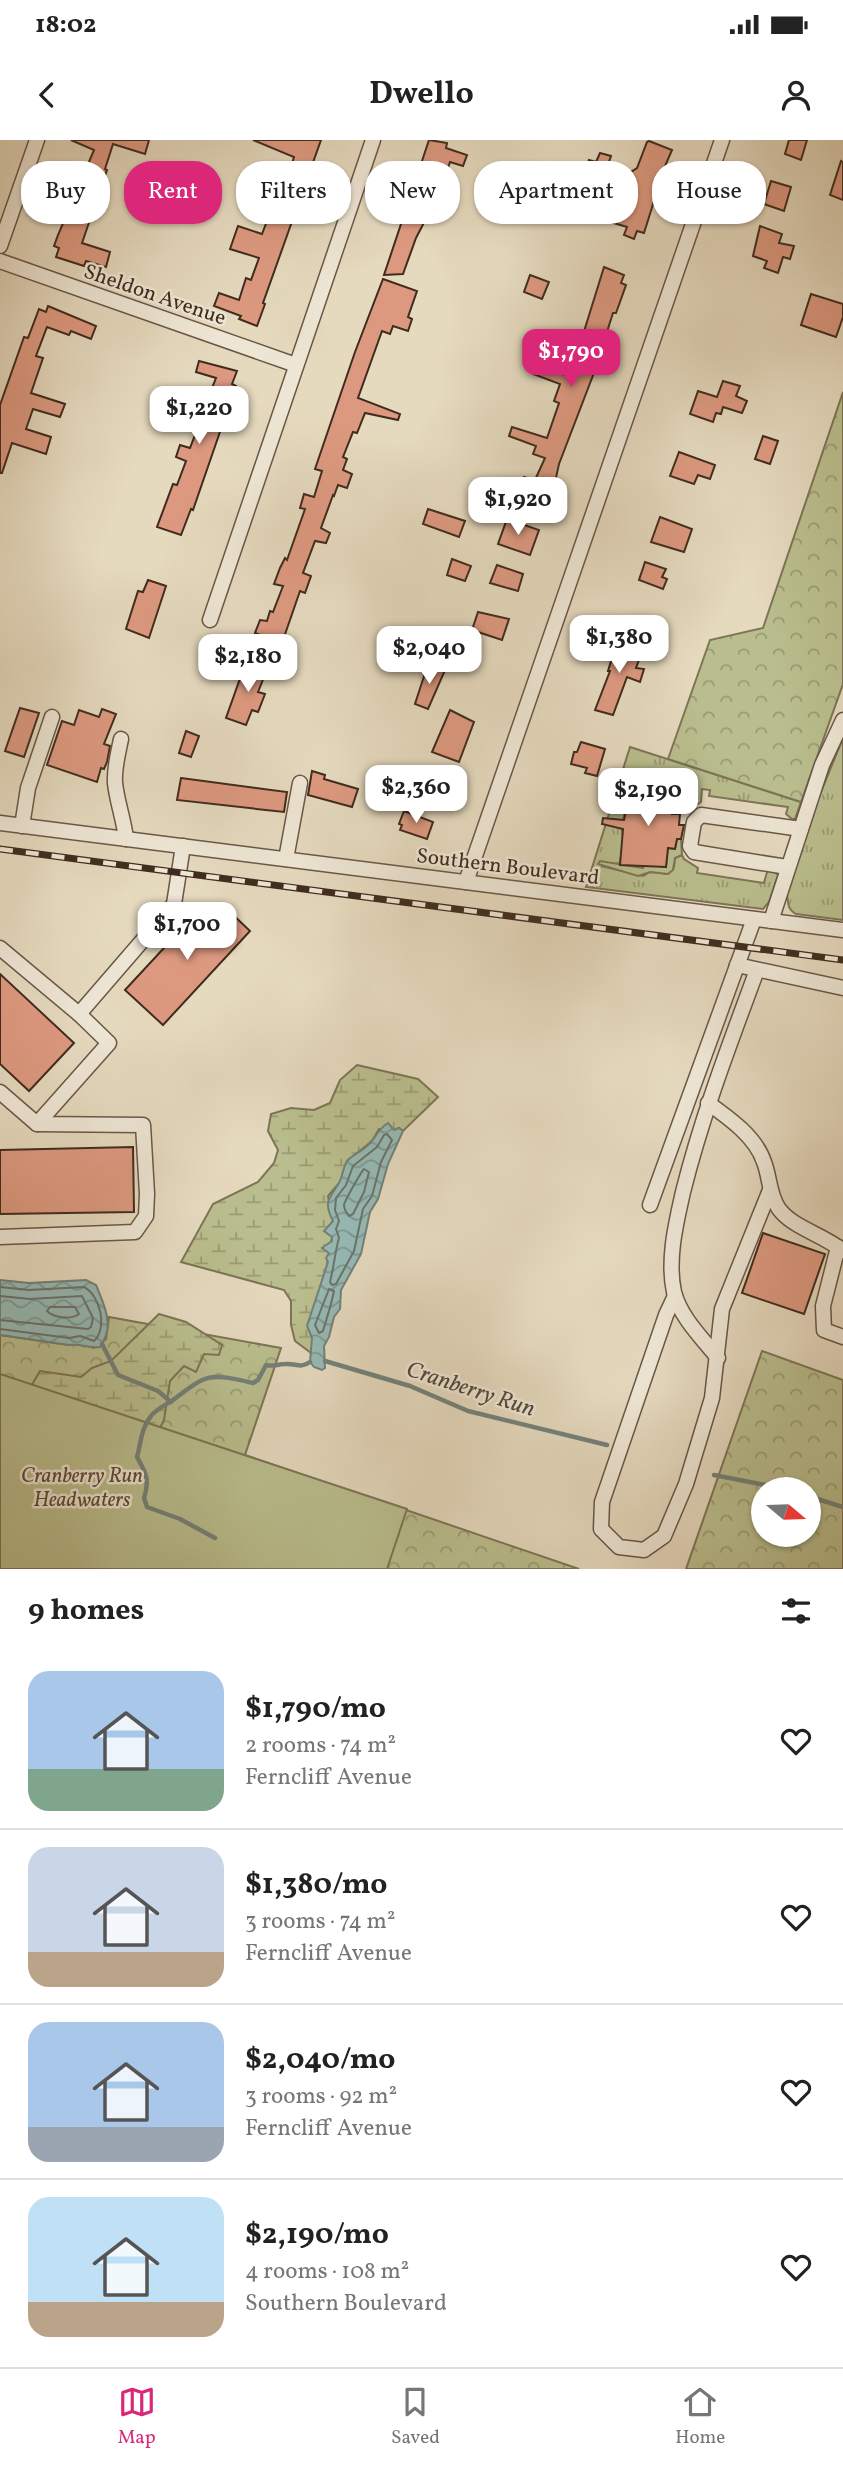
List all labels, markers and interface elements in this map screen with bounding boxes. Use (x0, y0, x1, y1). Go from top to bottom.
text: 18:02 (35, 7, 97, 43)
text: Dwello (369, 73, 474, 117)
icon: back (28, 76, 66, 114)
icon: person (777, 76, 815, 114)
chip: Buy (21, 161, 110, 224)
chip: Rent (124, 161, 222, 224)
chip: Filters (236, 161, 351, 224)
chip: New (365, 161, 460, 224)
chip: Apartment (474, 161, 638, 224)
chip: House (652, 161, 766, 224)
street label: Sheldon Avenue (79, 257, 230, 333)
pin: $1,790 (514, 330, 628, 389)
text: $1,790 (538, 336, 604, 368)
pin: $1,220 (142, 386, 256, 446)
text: $1,220 (166, 393, 232, 425)
pin: $1,920 (461, 478, 575, 537)
text: $1,920 (484, 484, 552, 516)
pin: $1,380 (562, 616, 676, 675)
text: $1,380 (586, 622, 652, 654)
pin: $2,040 (372, 626, 486, 686)
text: $2,040 (393, 633, 465, 665)
pin: $2,180 (191, 634, 305, 694)
text: $2,180 (214, 641, 282, 673)
pin: $2,360 (359, 766, 473, 825)
pin: $2,190 (591, 768, 705, 828)
text: $2,360 (381, 772, 451, 804)
text: $2,190 (614, 775, 682, 807)
street label: Southern Boulevard (415, 842, 601, 893)
pin: $1,700 (130, 902, 244, 962)
text: $1,700 (154, 909, 220, 941)
water label: Cranberry Run (402, 1354, 539, 1426)
park label: Cranberry Run Headwaters (21, 1462, 143, 1515)
north arrow (751, 1477, 821, 1547)
map controls (751, 1477, 821, 1547)
text: 9 homes (28, 1590, 144, 1632)
icon: filters (777, 1592, 815, 1630)
text: $1,790/mo (245, 1688, 386, 1730)
icon: home (84, 1699, 168, 1783)
icon: heart (777, 1722, 815, 1760)
text: 2 rooms · 74 m² (245, 1730, 396, 1762)
text: Ferncliff Avenue (245, 1762, 412, 1794)
text: $1,380/mo (245, 1864, 387, 1906)
icon: home (84, 1875, 168, 1959)
icon: heart (777, 1898, 815, 1936)
text: 3 rooms · 74 m² (245, 1906, 395, 1938)
text: Ferncliff Avenue (245, 1938, 412, 1970)
text: $2,040/mo (245, 2039, 395, 2081)
icon: home (84, 2050, 168, 2134)
icon: heart (777, 2073, 815, 2111)
text: 3 rooms · 92 m² (245, 2081, 397, 2113)
text: Ferncliff Avenue (245, 2113, 412, 2145)
text: $2,190/mo (245, 2214, 389, 2256)
icon: home (84, 2225, 168, 2309)
icon: heart (777, 2248, 815, 2286)
text: 4 rooms · 108 m² (245, 2256, 409, 2288)
text: Southern Boulevard (245, 2288, 447, 2320)
tab: Map (118, 2383, 156, 2451)
tab: Saved (391, 2383, 440, 2451)
tab: Home (675, 2383, 725, 2451)

